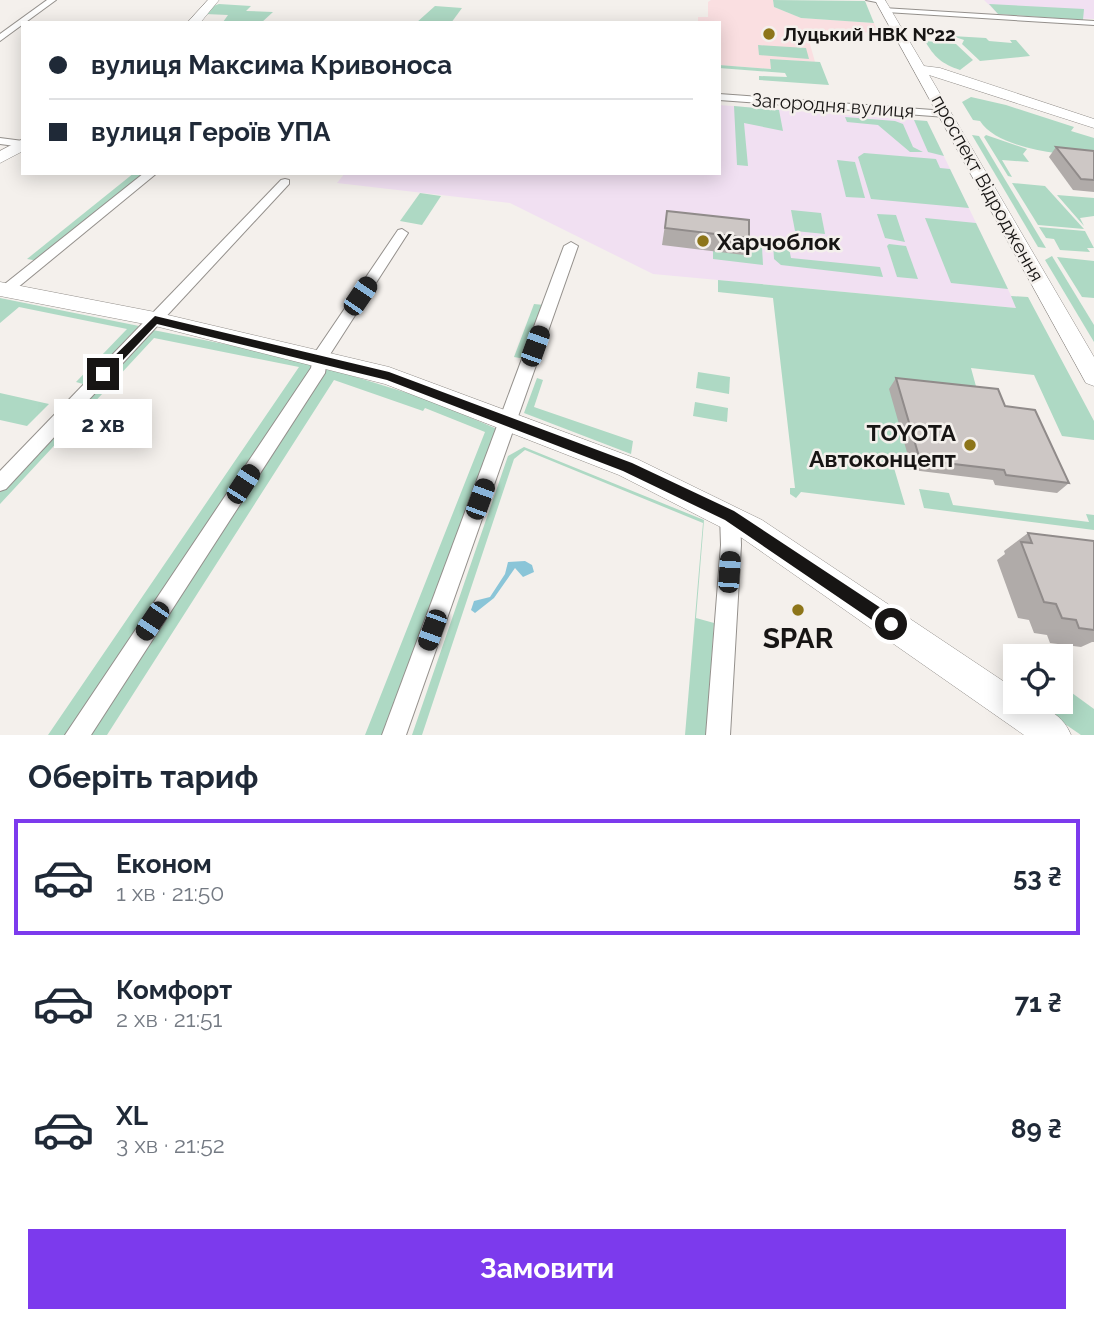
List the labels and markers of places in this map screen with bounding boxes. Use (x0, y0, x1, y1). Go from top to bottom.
place label: Луцький НВК №22 (783, 23, 956, 45)
marker: Луцький НВК №22 (761, 26, 777, 42)
place label: Харчоблок (716, 228, 841, 255)
marker: Харчоблок (695, 233, 711, 249)
place label: TOYOTA Автоконцепт (809, 419, 957, 472)
marker: TOYOTA Автоконцепт (962, 437, 978, 453)
marker: SPAR (790, 602, 806, 618)
place label: SPAR (763, 622, 834, 655)

